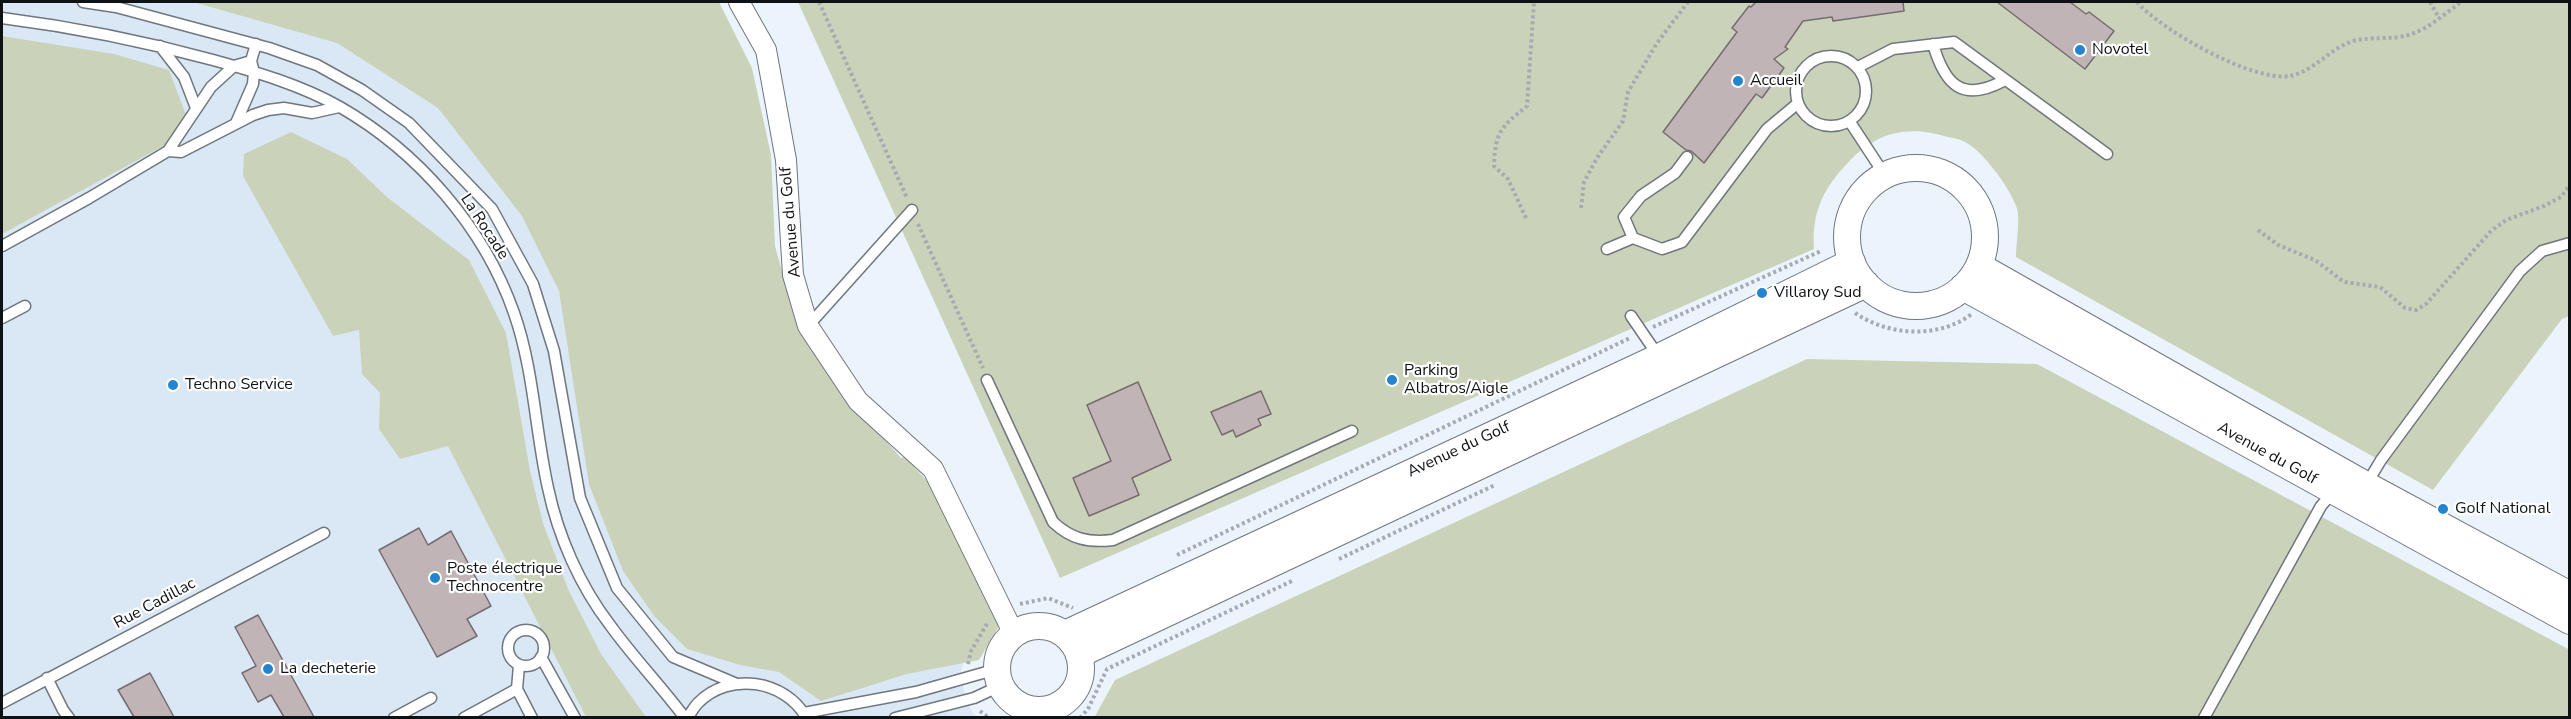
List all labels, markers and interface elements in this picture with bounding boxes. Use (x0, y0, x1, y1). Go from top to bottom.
place label: Novotel (2092, 40, 2148, 60)
marker: Novotel (2073, 43, 2087, 57)
place label: Accueil (1750, 71, 1802, 91)
marker: Accueil (1731, 74, 1745, 88)
street label: Avenue du Golf (777, 166, 805, 278)
street label: La Rocade (456, 191, 512, 263)
place label: Villaroy Sud (1774, 283, 1862, 303)
marker: Villaroy Sud (1755, 286, 1769, 300)
place label: Parking Albatros/Aigle (1404, 361, 1508, 399)
marker: Parking Albatros/Aigle (1385, 373, 1399, 387)
place label: Techno Service (185, 375, 293, 395)
marker: Techno Service (166, 378, 180, 392)
street label: Avenue du Golf (1404, 418, 1514, 482)
street label: Avenue du Golf (2214, 419, 2320, 489)
place label: Golf National (2455, 499, 2550, 519)
marker: Golf National (2436, 502, 2450, 516)
place label: Poste électrique Technocentre (447, 559, 562, 597)
marker: Poste électrique Technocentre (428, 571, 442, 585)
street label: Rue Cadillac (111, 574, 199, 634)
place label: La decheterie (280, 659, 376, 679)
marker: La decheterie (261, 662, 275, 676)

